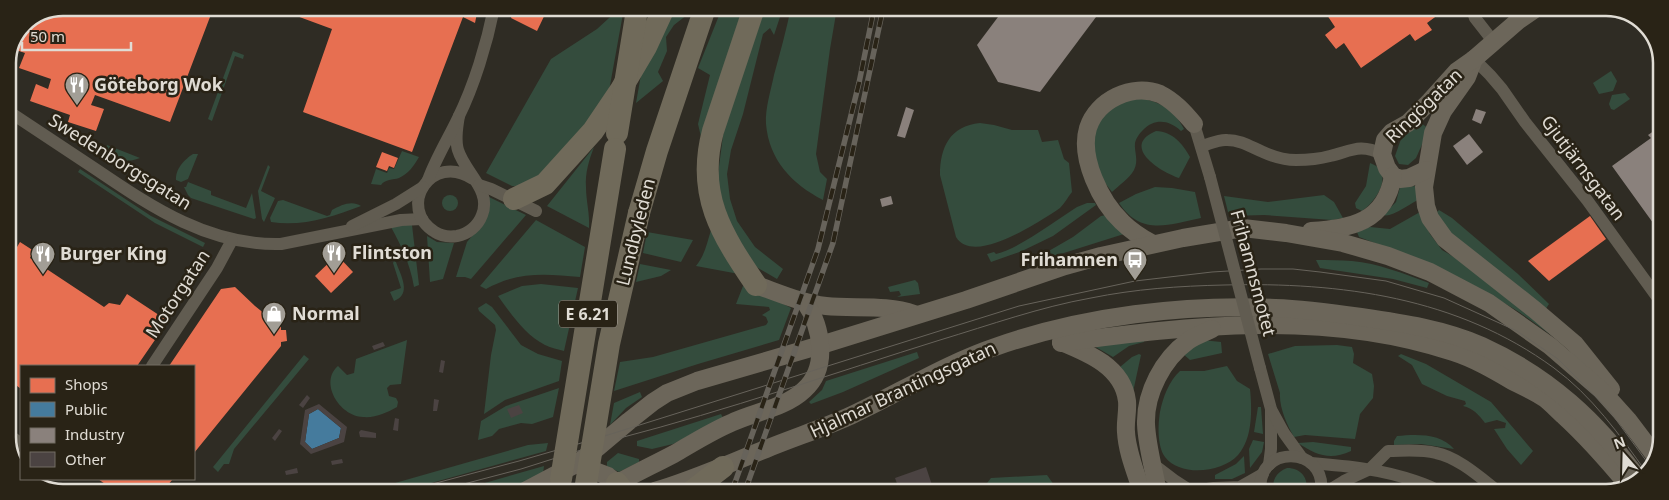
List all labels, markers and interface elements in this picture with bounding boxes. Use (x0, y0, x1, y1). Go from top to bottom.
scale bar (22, 20, 131, 52)
text: 50 m (30, 26, 65, 46)
street label: Ringögatan (1380, 63, 1467, 148)
restaurant icon: Göteborg Wok (64, 72, 90, 106)
place label: Göteborg Wok (94, 72, 224, 96)
street label: Swedenborgsgatan (44, 107, 197, 215)
street label: Gjutjärnsgatan (1536, 110, 1631, 225)
street label: Lundbyleden (610, 176, 660, 288)
street label: Frihamnsmotet (1226, 207, 1283, 339)
restaurant icon: Flintston (321, 240, 347, 274)
place label: Flintston (352, 240, 432, 264)
restaurant icon: Burger King (30, 241, 56, 275)
place label: Burger King (60, 241, 167, 265)
street label: Motorgatan (140, 245, 215, 342)
place label: Frihamnen (1021, 247, 1118, 271)
bus stop icon: Frihamnen (1122, 247, 1148, 281)
road number: E 6.21 (559, 300, 617, 328)
shop icon: Normal (261, 301, 287, 335)
place label: Normal (292, 301, 360, 325)
street label: Hjalmar Brantingsgatan (806, 335, 999, 443)
legend (20, 365, 195, 480)
text: Shops (65, 374, 108, 394)
text: Public (65, 399, 108, 419)
text: Industry (65, 424, 125, 444)
north arrow (1599, 430, 1649, 480)
text: N (1611, 431, 1628, 453)
text: Other (65, 449, 106, 469)

